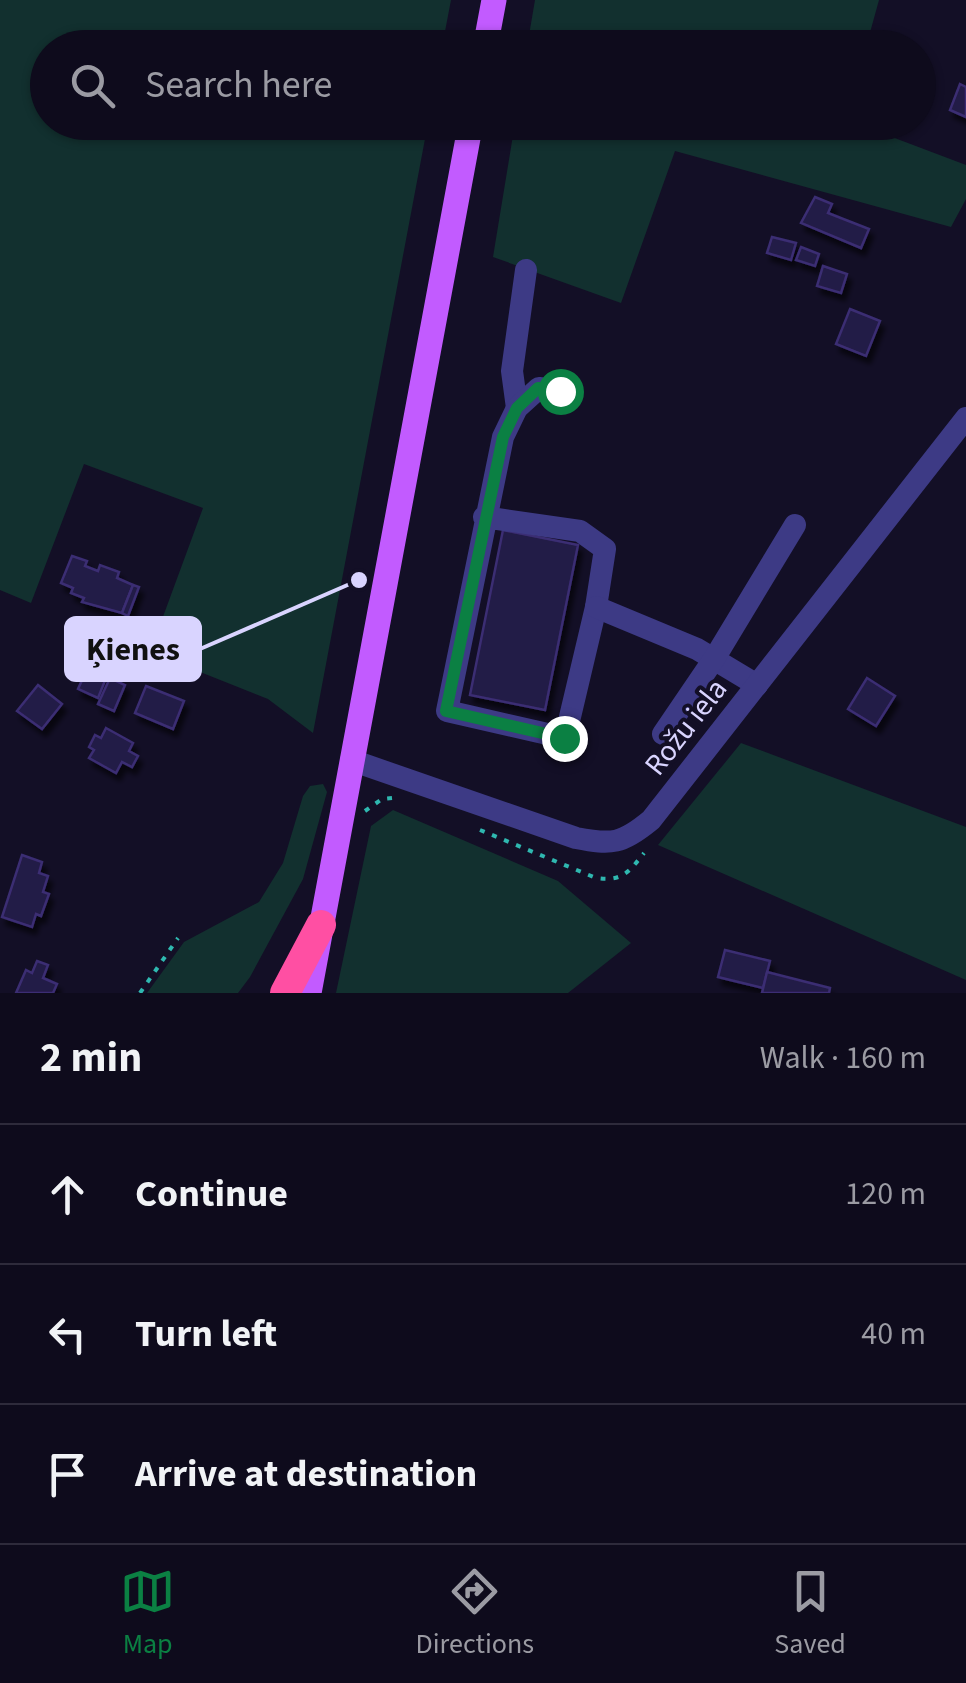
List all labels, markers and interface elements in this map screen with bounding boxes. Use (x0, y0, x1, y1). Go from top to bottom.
search box (30, 30, 936, 140)
icon: search (65, 58, 120, 113)
text: Search here (145, 58, 332, 112)
route start (538, 369, 584, 415)
callout: Ķienes (66, 618, 200, 680)
text: Ķienes (86, 627, 180, 673)
street label: Rožu iela (634, 669, 738, 785)
route end (542, 716, 588, 762)
text: 2 min (40, 1028, 142, 1088)
text: Walk · 160 m (760, 1035, 926, 1081)
icon: ahead (40, 1167, 95, 1222)
text: Continue (135, 1167, 288, 1221)
text: 120 m (845, 1171, 926, 1217)
icon: left (40, 1307, 95, 1362)
text: Turn left (135, 1307, 277, 1361)
text: 40 m (861, 1311, 926, 1357)
icon: arrive (40, 1447, 95, 1502)
text: Arrive at destination (135, 1447, 477, 1501)
tab: Map (120, 1564, 175, 1664)
tab: Directions (416, 1564, 534, 1664)
tab: Saved (774, 1564, 846, 1664)

